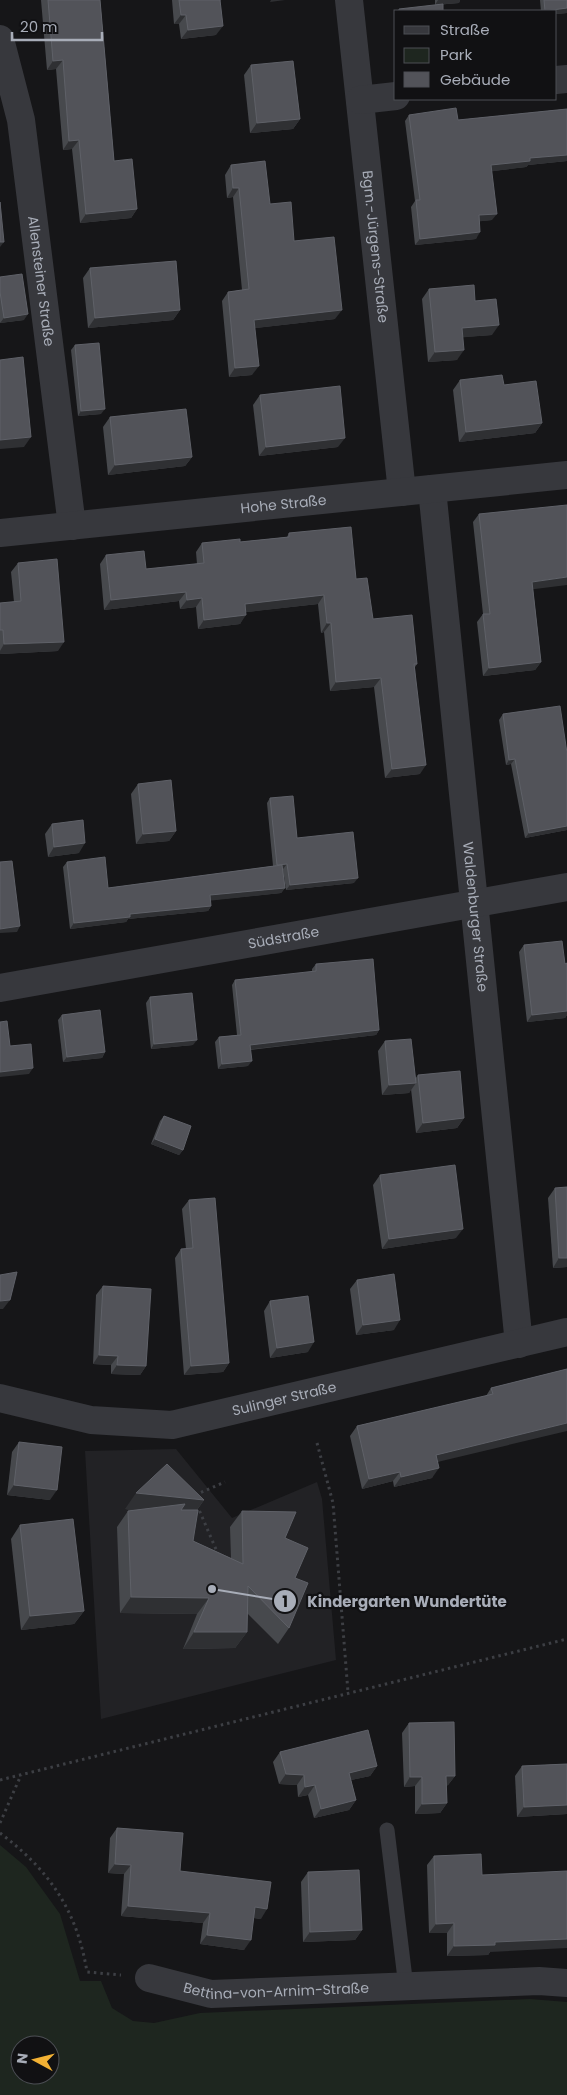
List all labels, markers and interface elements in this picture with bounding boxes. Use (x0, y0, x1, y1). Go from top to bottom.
scale bar (12, 10, 102, 42)
legend (394, 10, 557, 100)
text: 20 m (20, 16, 58, 37)
text: Straße (440, 19, 490, 40)
text: Park (440, 44, 472, 65)
text: Gebäude (440, 69, 510, 90)
street label: Bgm.-Jürgens-Straße (357, 169, 394, 324)
street label: Allensteiner Straße (23, 215, 59, 348)
street label: Hohe Straße (240, 490, 328, 518)
street label: Waldenburger Straße (458, 841, 493, 993)
street label: Südstraße (246, 921, 321, 954)
street label: Sulinger Straße (230, 1377, 339, 1421)
callout: Kindergarten Wundertüte (273, 1586, 517, 1616)
text: 1 (282, 1591, 288, 1612)
text: Kindergarten Wundertüte (307, 1591, 507, 1612)
street label: Bettina-von-Arnim-Straße (181, 1977, 370, 2004)
north arrow (10, 2035, 60, 2085)
text: N (12, 2052, 33, 2065)

